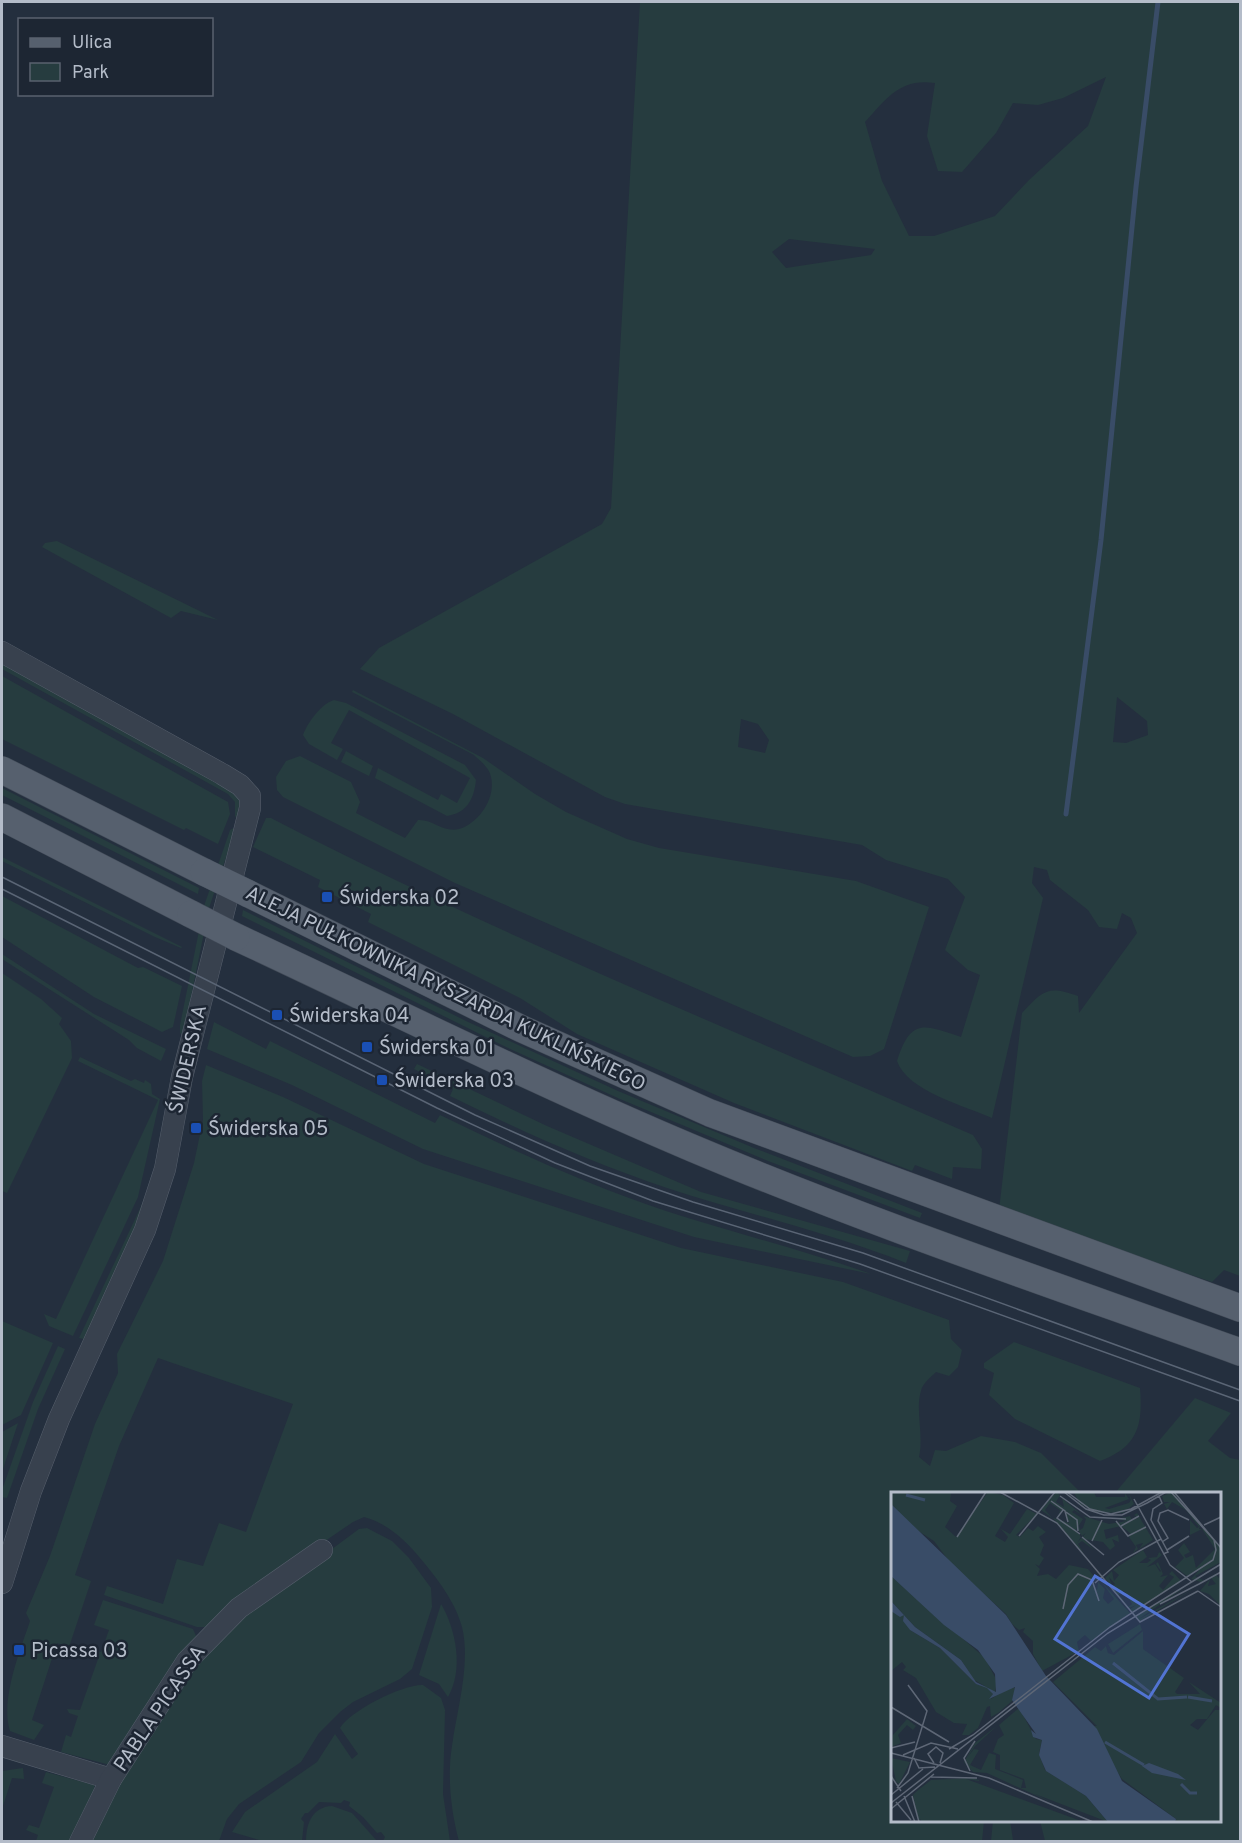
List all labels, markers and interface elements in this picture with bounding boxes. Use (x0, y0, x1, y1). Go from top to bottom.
legend (18, 18, 213, 96)
text: Ulica (72, 32, 112, 55)
text: Park (72, 62, 109, 85)
street label: ALEJA PUŁKOWNIKA RYSZARDA KUKLIŃSKIEGO (241, 879, 650, 1098)
place label: Świderska 02 (339, 884, 459, 912)
marker: Świderska 02 (320, 890, 334, 904)
street label: ŚWIDERSKA (162, 1002, 214, 1116)
place label: Świderska 04 (289, 1002, 409, 1030)
marker: Świderska 04 (270, 1008, 284, 1022)
place label: Świderska 01 (379, 1034, 494, 1062)
marker: Świderska 01 (360, 1040, 374, 1054)
place label: Świderska 03 (394, 1067, 514, 1095)
marker: Świderska 03 (375, 1073, 389, 1087)
place label: Świderska 05 (208, 1115, 328, 1143)
marker: Świderska 05 (189, 1121, 203, 1135)
inset map (891, 1492, 1221, 1822)
place label: Picassa 03 (31, 1639, 128, 1665)
street label: PABLA PICASSA (109, 1641, 212, 1777)
marker: Picassa 03 (12, 1643, 26, 1657)

